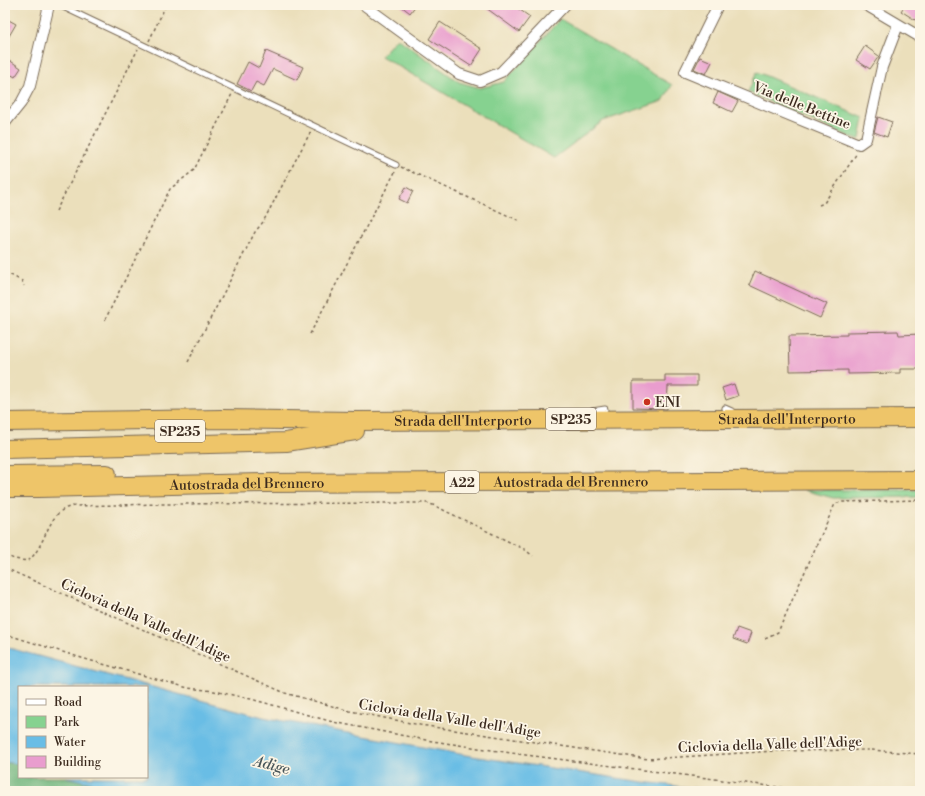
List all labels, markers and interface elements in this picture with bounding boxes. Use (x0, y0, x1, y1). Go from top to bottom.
street label: Via delle Bettine (749, 78, 853, 134)
place label: ENI (655, 394, 681, 412)
marker: ENI (642, 397, 652, 407)
road number: SP235 (546, 408, 596, 430)
street label: Strada dell'Interporto (718, 410, 856, 429)
street label: Strada dell'Interporto (394, 412, 532, 431)
road number: SP235 (155, 420, 205, 442)
road number: A22 (445, 471, 479, 493)
street label: Autostrada del Brennero (492, 473, 649, 492)
street label: Autostrada del Brennero (168, 475, 325, 495)
street label: Ciclovia della Valle dell'Adige (58, 575, 234, 667)
legend (18, 686, 148, 778)
text: Road (54, 695, 82, 710)
street label: Ciclovia della Valle dell'Adige (357, 696, 542, 742)
text: Park (54, 715, 80, 730)
street label: Ciclovia della Valle dell'Adige (678, 733, 863, 757)
text: Water (53, 735, 86, 750)
water label: Adige (250, 751, 292, 779)
text: Building (53, 755, 102, 770)

